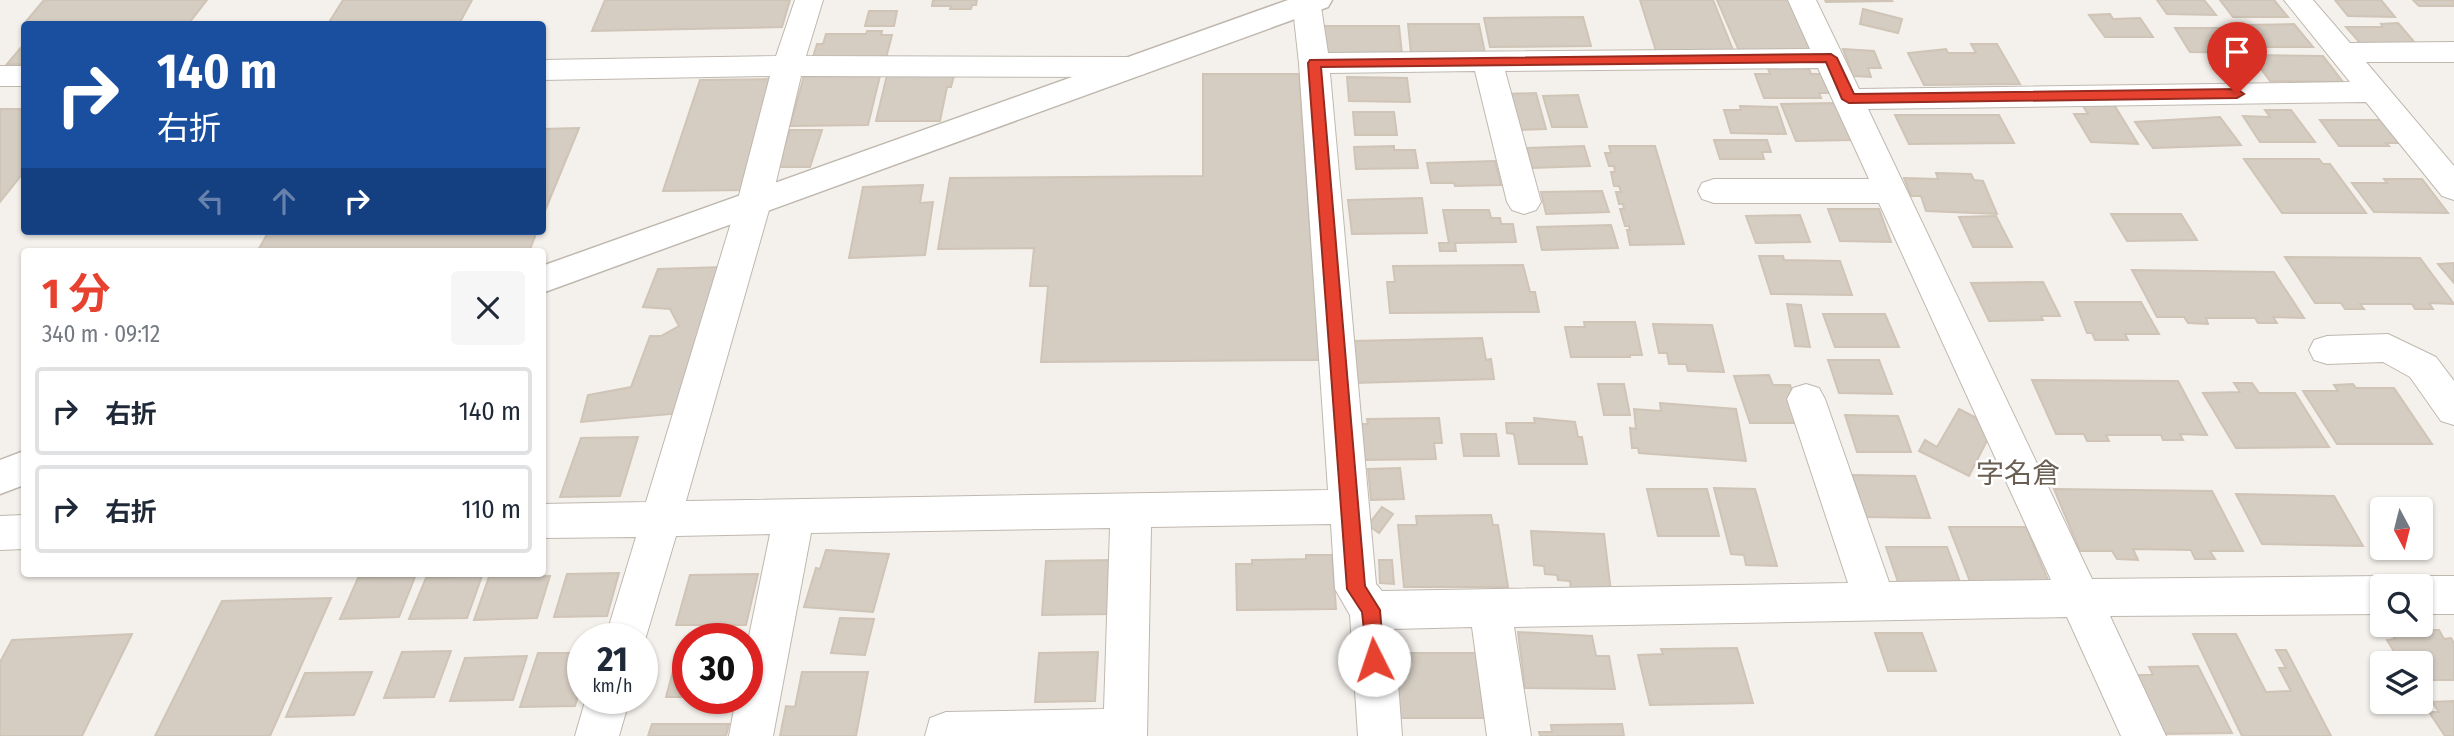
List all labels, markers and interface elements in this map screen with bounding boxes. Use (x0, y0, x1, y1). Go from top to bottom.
pin (2207, 22, 2267, 94)
icon: arrive (2218, 33, 2256, 71)
text: 140 m (157, 42, 277, 101)
icon: right (42, 49, 133, 140)
text: 右折 (157, 109, 221, 147)
icon: left (192, 182, 230, 220)
icon: ahead (265, 182, 303, 220)
icon: right (338, 182, 376, 220)
text: 1 分 (42, 269, 111, 319)
button: close (451, 271, 525, 345)
text: 340 m · 09:12 (42, 320, 160, 348)
icon: right (46, 392, 84, 430)
text: 140 m (459, 396, 521, 427)
text: 右折 (105, 399, 157, 430)
district label: 字名倉 (1976, 457, 2060, 490)
icon: right (46, 490, 84, 528)
text: 110 m (461, 494, 521, 525)
text: 右折 (105, 497, 157, 528)
north arrow (2370, 497, 2432, 560)
map controls (2370, 497, 2433, 714)
button: search (2370, 574, 2433, 637)
speed limit sign: 30 (672, 623, 763, 714)
position arrow (1337, 623, 1411, 697)
text: 21 (597, 638, 628, 680)
button: layers (2370, 651, 2433, 714)
text: km/h (592, 675, 633, 697)

